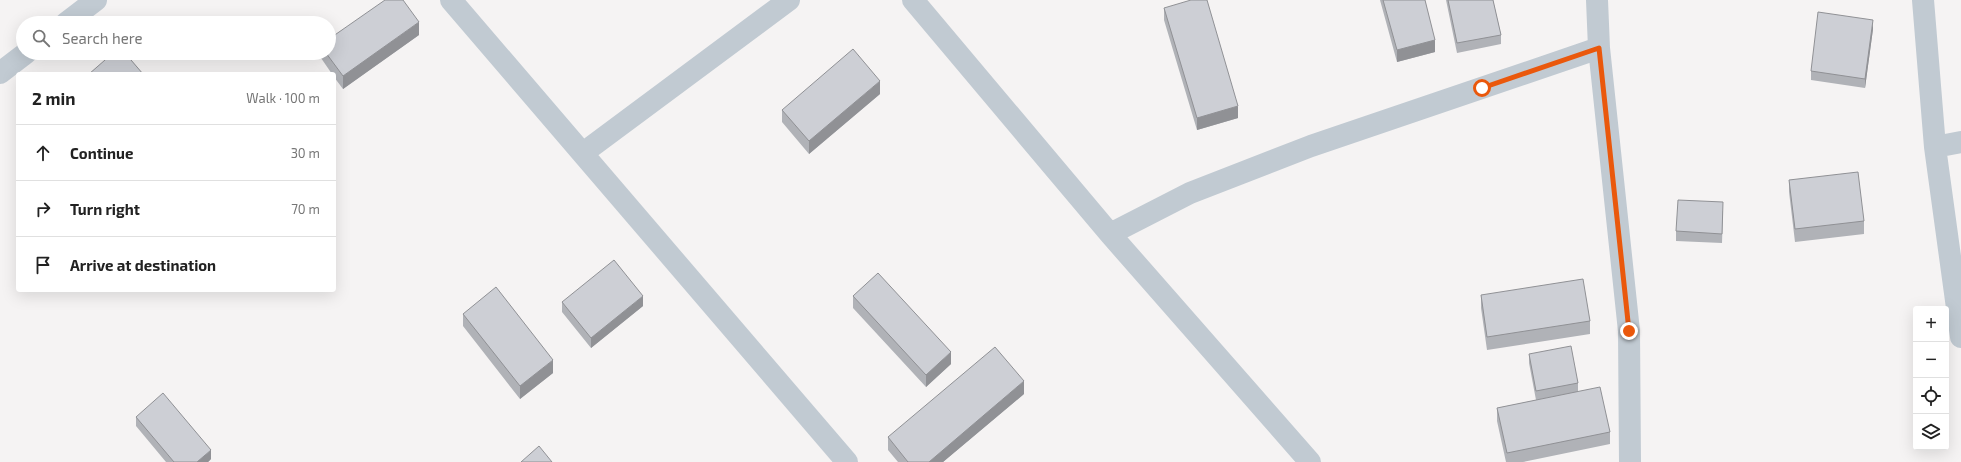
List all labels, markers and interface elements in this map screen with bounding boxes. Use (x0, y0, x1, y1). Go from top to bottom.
search box (16, 16, 336, 60)
icon: search (30, 27, 52, 49)
text: Search here (62, 29, 143, 47)
route start (1473, 79, 1491, 97)
text: 2 min (32, 88, 75, 108)
text: Walk · 100 m (246, 90, 320, 106)
icon: ahead (32, 142, 54, 164)
text: Continue (70, 144, 133, 162)
text: 30 m (291, 145, 320, 161)
icon: right (32, 198, 54, 220)
text: Turn right (70, 200, 140, 218)
text: 70 m (291, 201, 320, 217)
icon: arrive (32, 254, 54, 276)
text: Arrive at destination (70, 256, 216, 274)
map controls (1913, 306, 1949, 450)
button: + (1913, 306, 1949, 342)
route end (1620, 322, 1638, 340)
button: − (1913, 342, 1949, 378)
button: locate (1913, 378, 1949, 414)
button: layers (1913, 414, 1949, 450)

